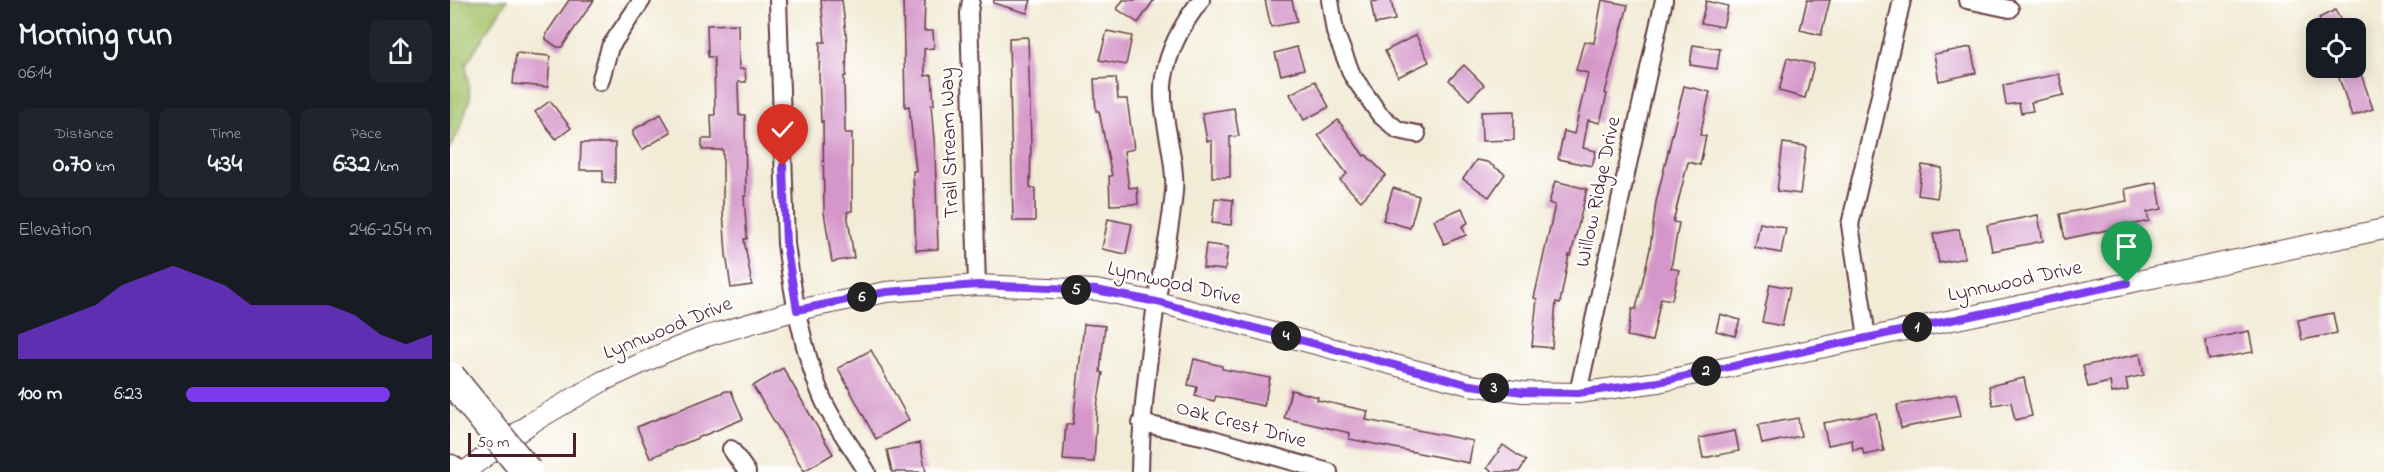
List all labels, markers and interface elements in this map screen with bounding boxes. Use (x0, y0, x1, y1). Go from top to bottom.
text: Morning run (18, 12, 172, 60)
map controls (2306, 18, 2366, 78)
button: locate (2306, 18, 2366, 78)
button: share (369, 20, 432, 83)
text: 06:14 (18, 59, 52, 88)
street label: Trail Stream Way (932, 67, 970, 219)
pin (757, 104, 808, 166)
icon: check (766, 113, 799, 146)
street label: Willow Ridge Drive (1568, 113, 1632, 270)
text: Distance (55, 122, 113, 146)
text: Time (209, 122, 241, 146)
text: Pace (350, 122, 382, 146)
text: 0.70 (53, 146, 92, 184)
text: 4:34 (208, 146, 242, 184)
text: 6:32 (333, 146, 370, 184)
text: km (92, 155, 115, 179)
text: /km (370, 155, 399, 179)
text: Elevation (18, 216, 92, 245)
text: 246–254 m (349, 216, 432, 245)
pin (2101, 221, 2152, 283)
icon: arrive (2110, 230, 2143, 263)
street label: Lynnwood Drive (1945, 253, 2086, 313)
street label: Lynnwood Drive (1104, 254, 1244, 316)
pin: 5 (1061, 275, 1091, 305)
text: 5 (1071, 278, 1081, 302)
pin: 6 (847, 282, 877, 312)
text: 6 (858, 285, 866, 309)
street label: Lynnwood Drive (599, 289, 738, 370)
pin: 1 (1902, 312, 1932, 342)
text: 1 (1914, 315, 1920, 339)
pin: 4 (1271, 321, 1301, 351)
text: 4 (1283, 324, 1289, 348)
pin: 2 (1691, 356, 1721, 386)
text: 2 (1702, 359, 1710, 383)
pin: 3 (1479, 373, 1509, 403)
text: 3 (1491, 376, 1497, 400)
text: 100 m (18, 380, 62, 409)
text: 6:23 (114, 380, 143, 409)
street label: Oak Crest Drive (1172, 393, 1310, 457)
scale bar (468, 430, 576, 458)
text: 50 m (477, 431, 509, 455)

